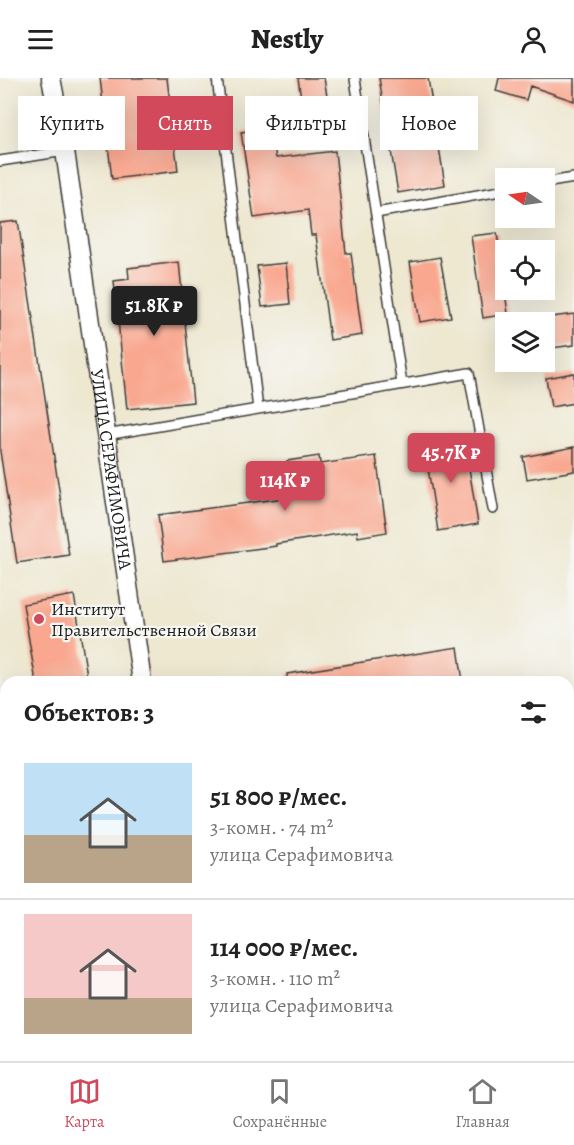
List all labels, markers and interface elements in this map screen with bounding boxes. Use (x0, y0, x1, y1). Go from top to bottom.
text: Nestly (251, 21, 323, 57)
icon: menu (24, 23, 57, 56)
icon: person (517, 23, 550, 56)
chip: Купить (18, 96, 125, 150)
chip: Снять (137, 96, 233, 150)
chip: Фильтры (245, 96, 368, 150)
chip: Новое (380, 96, 478, 150)
north arrow (495, 168, 555, 228)
map controls (495, 168, 555, 372)
button: locate (495, 240, 555, 300)
pin: 51.8K ₽ (99, 286, 209, 337)
text: 51.8K ₽ (125, 292, 183, 319)
button: layers (495, 312, 555, 372)
street label: УЛИЦА СЕРАФИМОВИЧА (85, 368, 138, 572)
pin: 45.7K ₽ (396, 433, 506, 484)
text: 45.7K ₽ (422, 439, 480, 466)
pin: 114K ₽ (236, 461, 334, 512)
text: 114K ₽ (260, 467, 310, 494)
place label: Институт Правительственной Связи (51, 597, 257, 642)
marker: Институт Правительственной Связи (32, 612, 46, 626)
text: Объектов: 3 (24, 695, 154, 730)
icon: filters (517, 696, 550, 729)
text: 51 800 ₽/мес. (210, 779, 347, 814)
icon: home (72, 787, 144, 859)
text: 3-комн. · 74 m² (210, 814, 333, 841)
text: улица Серафимовича (210, 841, 393, 868)
text: 114 000 ₽/мес. (210, 930, 358, 965)
icon: home (72, 938, 144, 1010)
text: 3-комн. · 110 m² (210, 965, 340, 992)
text: улица Серафимовича (210, 992, 393, 1019)
tab: Карта (64, 1075, 104, 1133)
tab: Сохранённые (233, 1075, 327, 1133)
tab: Главная (455, 1075, 510, 1133)

